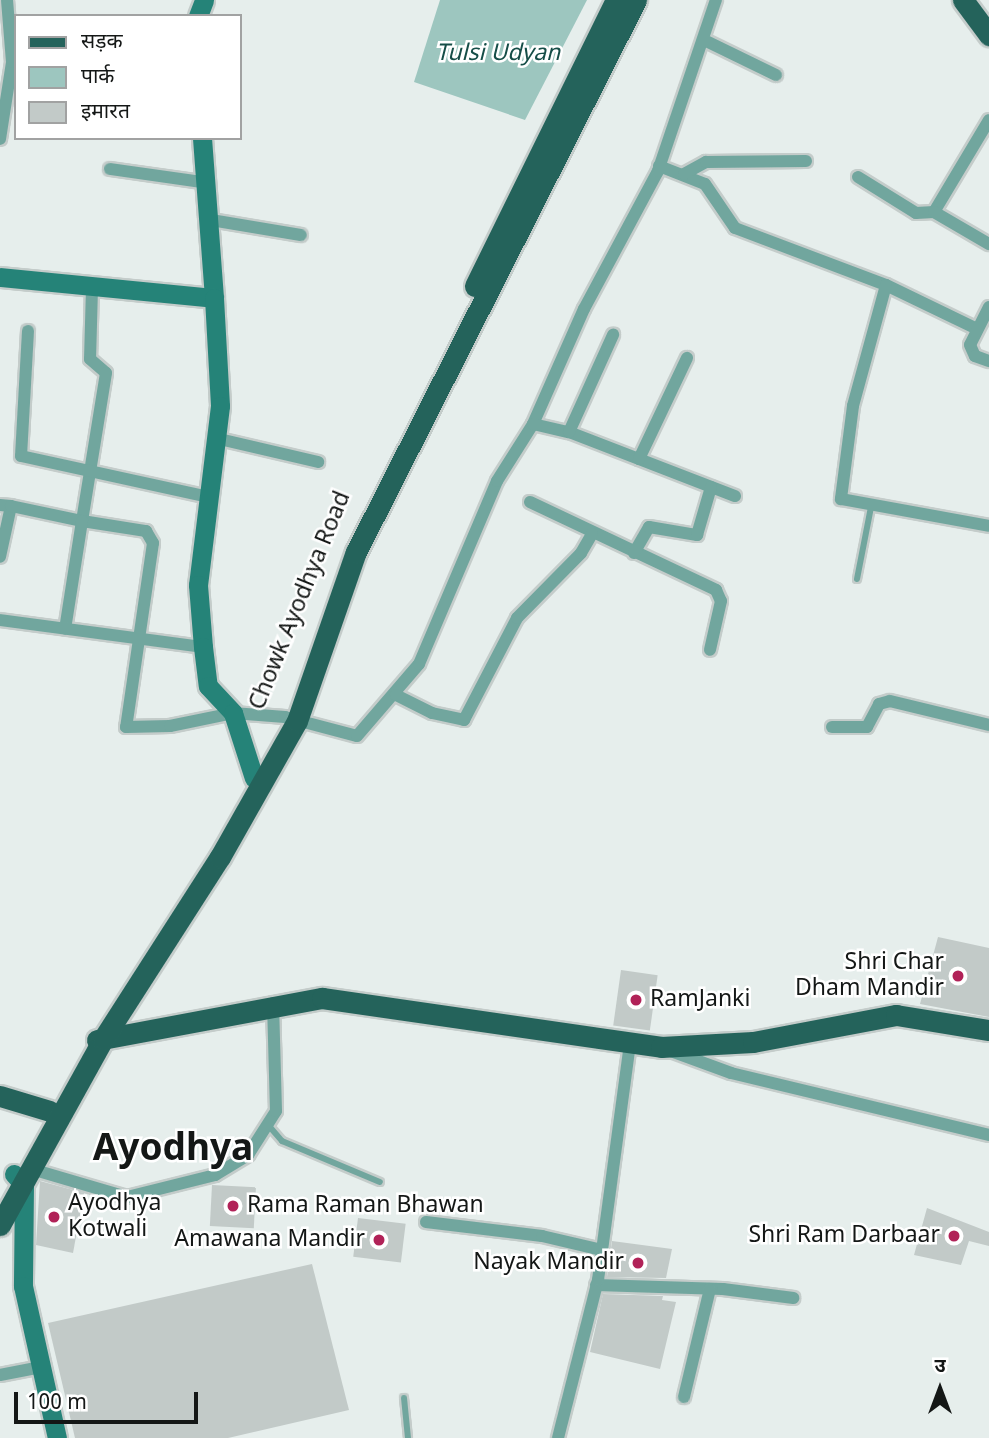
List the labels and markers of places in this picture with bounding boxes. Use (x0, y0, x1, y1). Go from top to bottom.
place label: Shri Char Dham Mandir (795, 949, 944, 1003)
marker: Shri Char Dham Mandir (950, 968, 966, 984)
place label: RamJanki (650, 986, 750, 1014)
marker: RamJanki (628, 992, 644, 1008)
place label: Ayodhya Kotwali (68, 1190, 161, 1244)
place label: Rama Raman Bhawan (247, 1192, 484, 1220)
marker: Rama Raman Bhawan (225, 1198, 241, 1214)
marker: Ayodhya Kotwali (46, 1209, 62, 1225)
place label: Shri Ram Darbaar (748, 1222, 940, 1250)
place label: Amawana Mandir (174, 1226, 365, 1254)
marker: Shri Ram Darbaar (946, 1228, 962, 1244)
marker: Amawana Mandir (371, 1232, 387, 1248)
place label: Nayak Mandir (473, 1249, 624, 1277)
marker: Nayak Mandir (630, 1255, 646, 1271)

